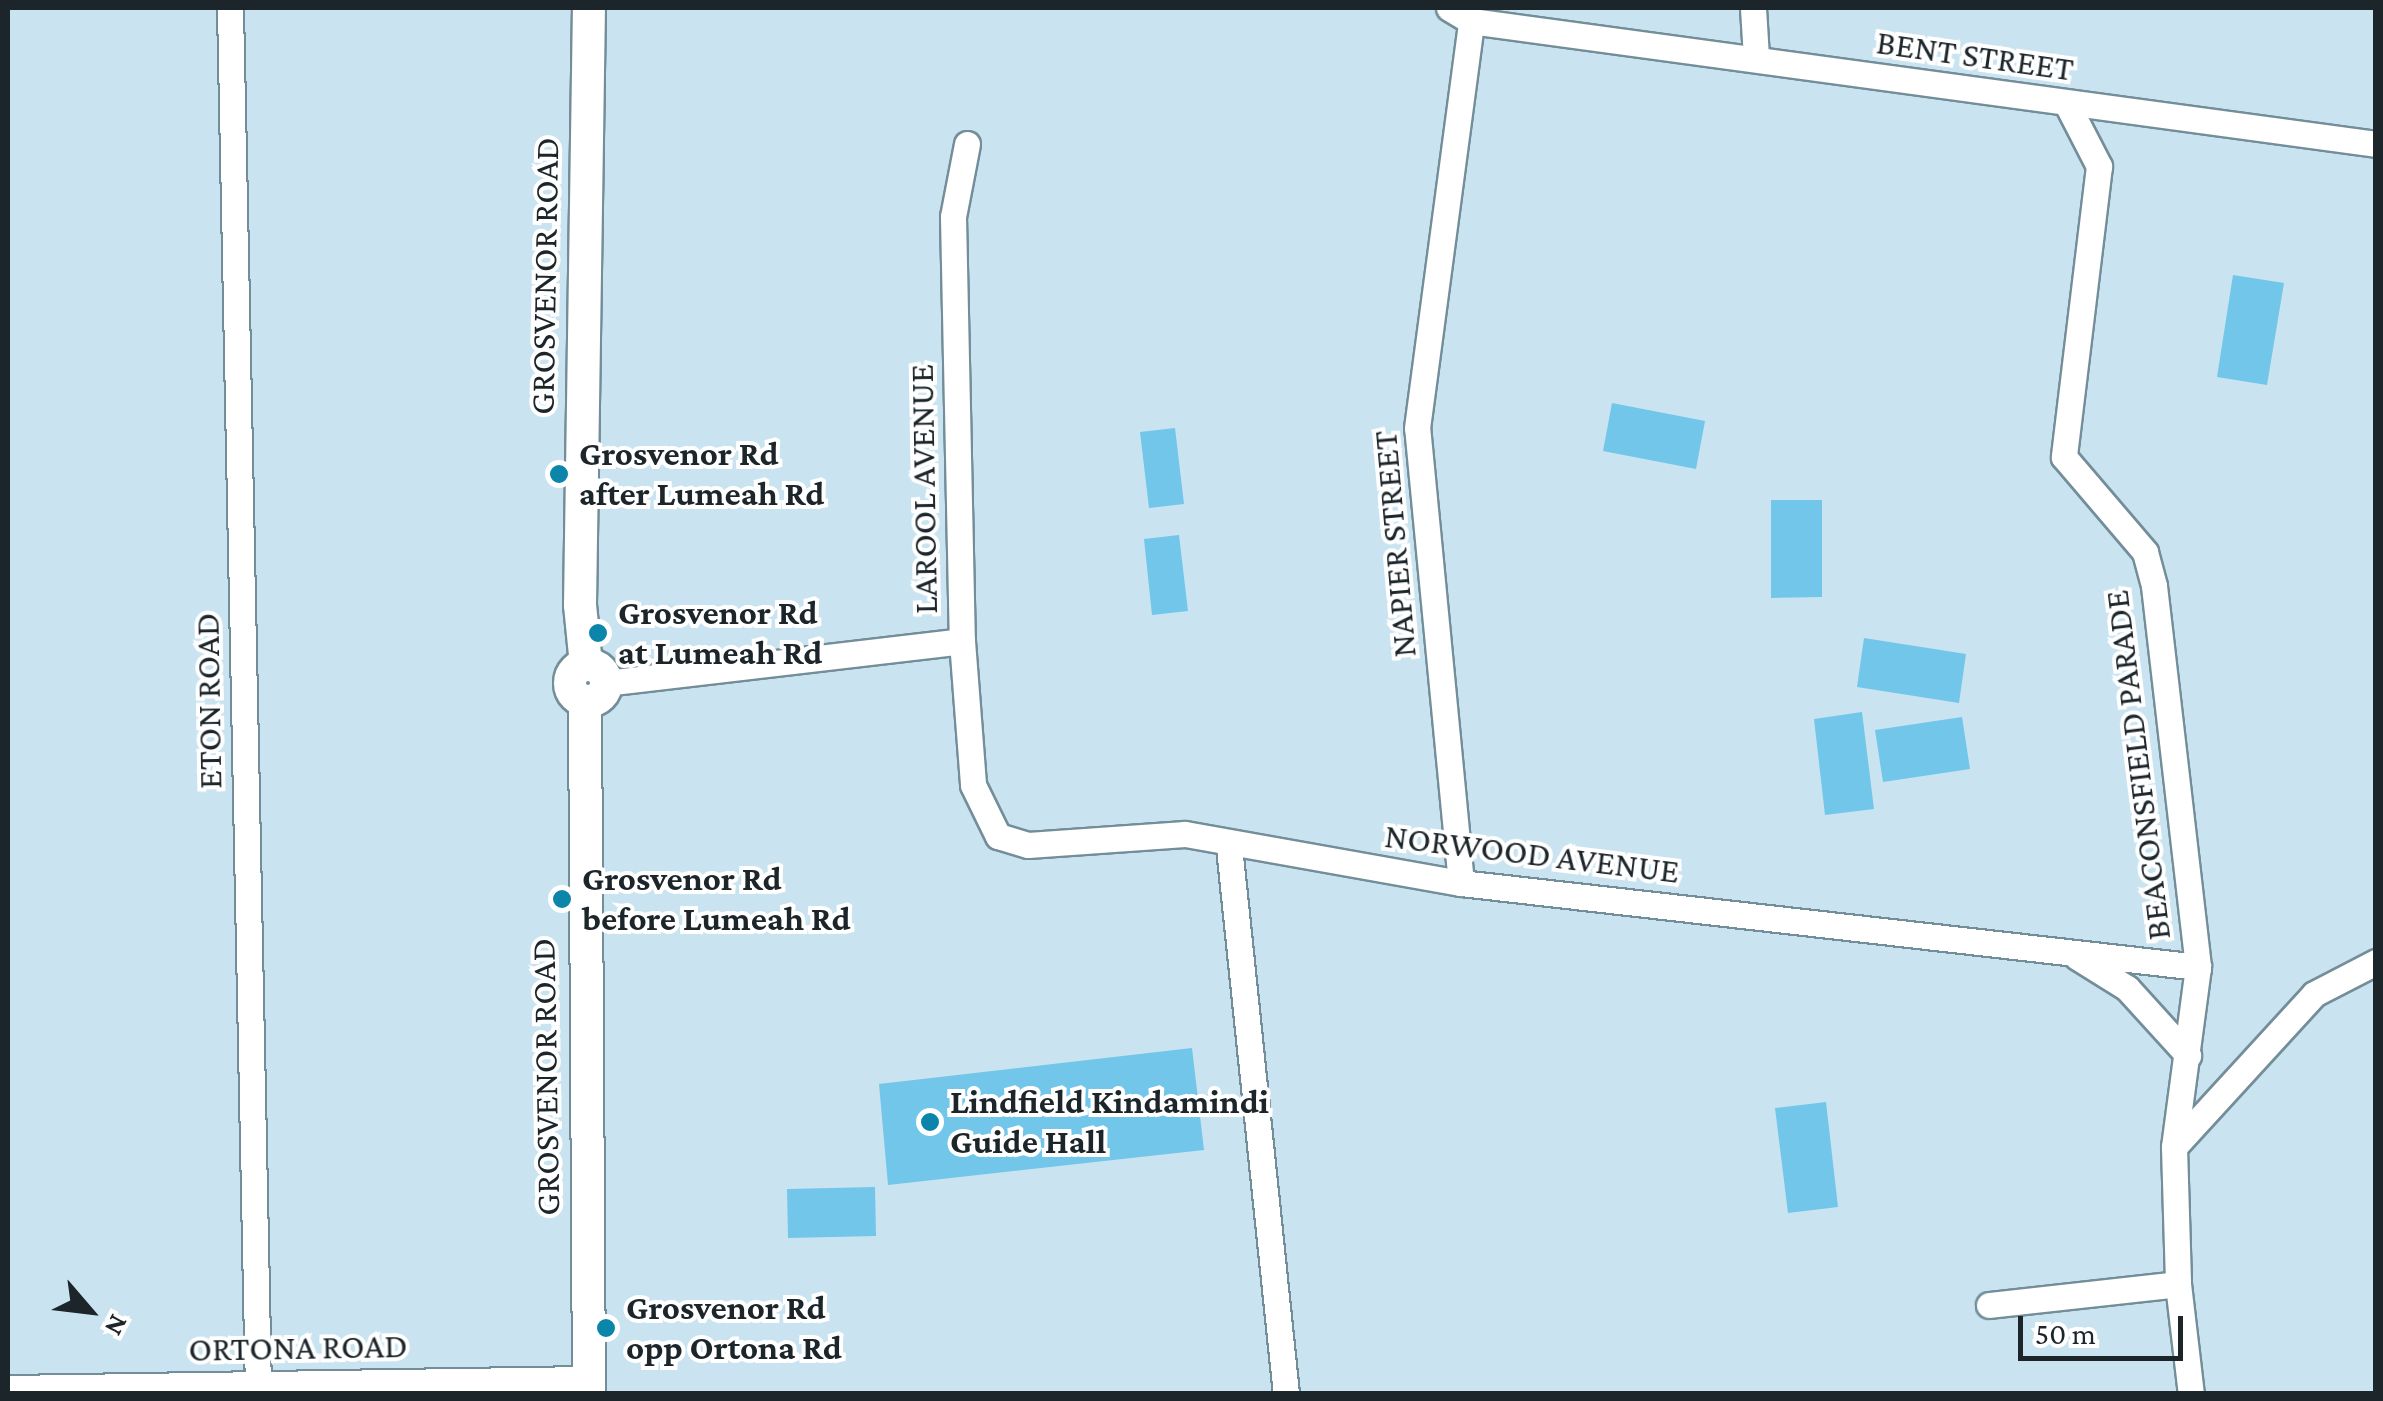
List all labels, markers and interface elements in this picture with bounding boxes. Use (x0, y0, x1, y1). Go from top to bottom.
street label: BENT STREET (1874, 21, 2076, 91)
street label: GROSVENOR ROAD (522, 137, 568, 415)
street label: LAROOL AVENUE (901, 364, 947, 614)
street label: NAPIER STREET (1364, 429, 1426, 659)
place label: Grosvenor Rd after Lumeah Rd (579, 433, 825, 515)
marker: Grosvenor Rd after Lumeah Rd (548, 463, 570, 485)
street label: BEACONSFIELD PARADE (2096, 588, 2180, 942)
place label: Grosvenor Rd at Lumeah Rd (618, 592, 822, 674)
street label: ETON ROAD (186, 613, 232, 789)
marker: Grosvenor Rd at Lumeah Rd (587, 622, 609, 644)
street label: NORWOOD AVENUE (1382, 815, 1682, 893)
place label: Grosvenor Rd before Lumeah Rd (582, 858, 851, 940)
marker: Grosvenor Rd before Lumeah Rd (551, 888, 573, 910)
street label: GROSVENOR ROAD (523, 938, 569, 1216)
place label: Lindfield Kindamindi Guide Hall (950, 1081, 1269, 1163)
marker: Lindfield Kindamindi Guide Hall (919, 1111, 941, 1133)
north arrow (40, 1261, 140, 1361)
place label: Grosvenor Rd opp Ortona Rd (626, 1287, 842, 1369)
scale bar (2023, 1296, 2188, 1358)
text: N (99, 1310, 135, 1341)
marker: Grosvenor Rd opp Ortona Rd (595, 1317, 617, 1339)
text: 50 m (2035, 1317, 2096, 1350)
street label: ORTONA ROAD (188, 1325, 408, 1371)

